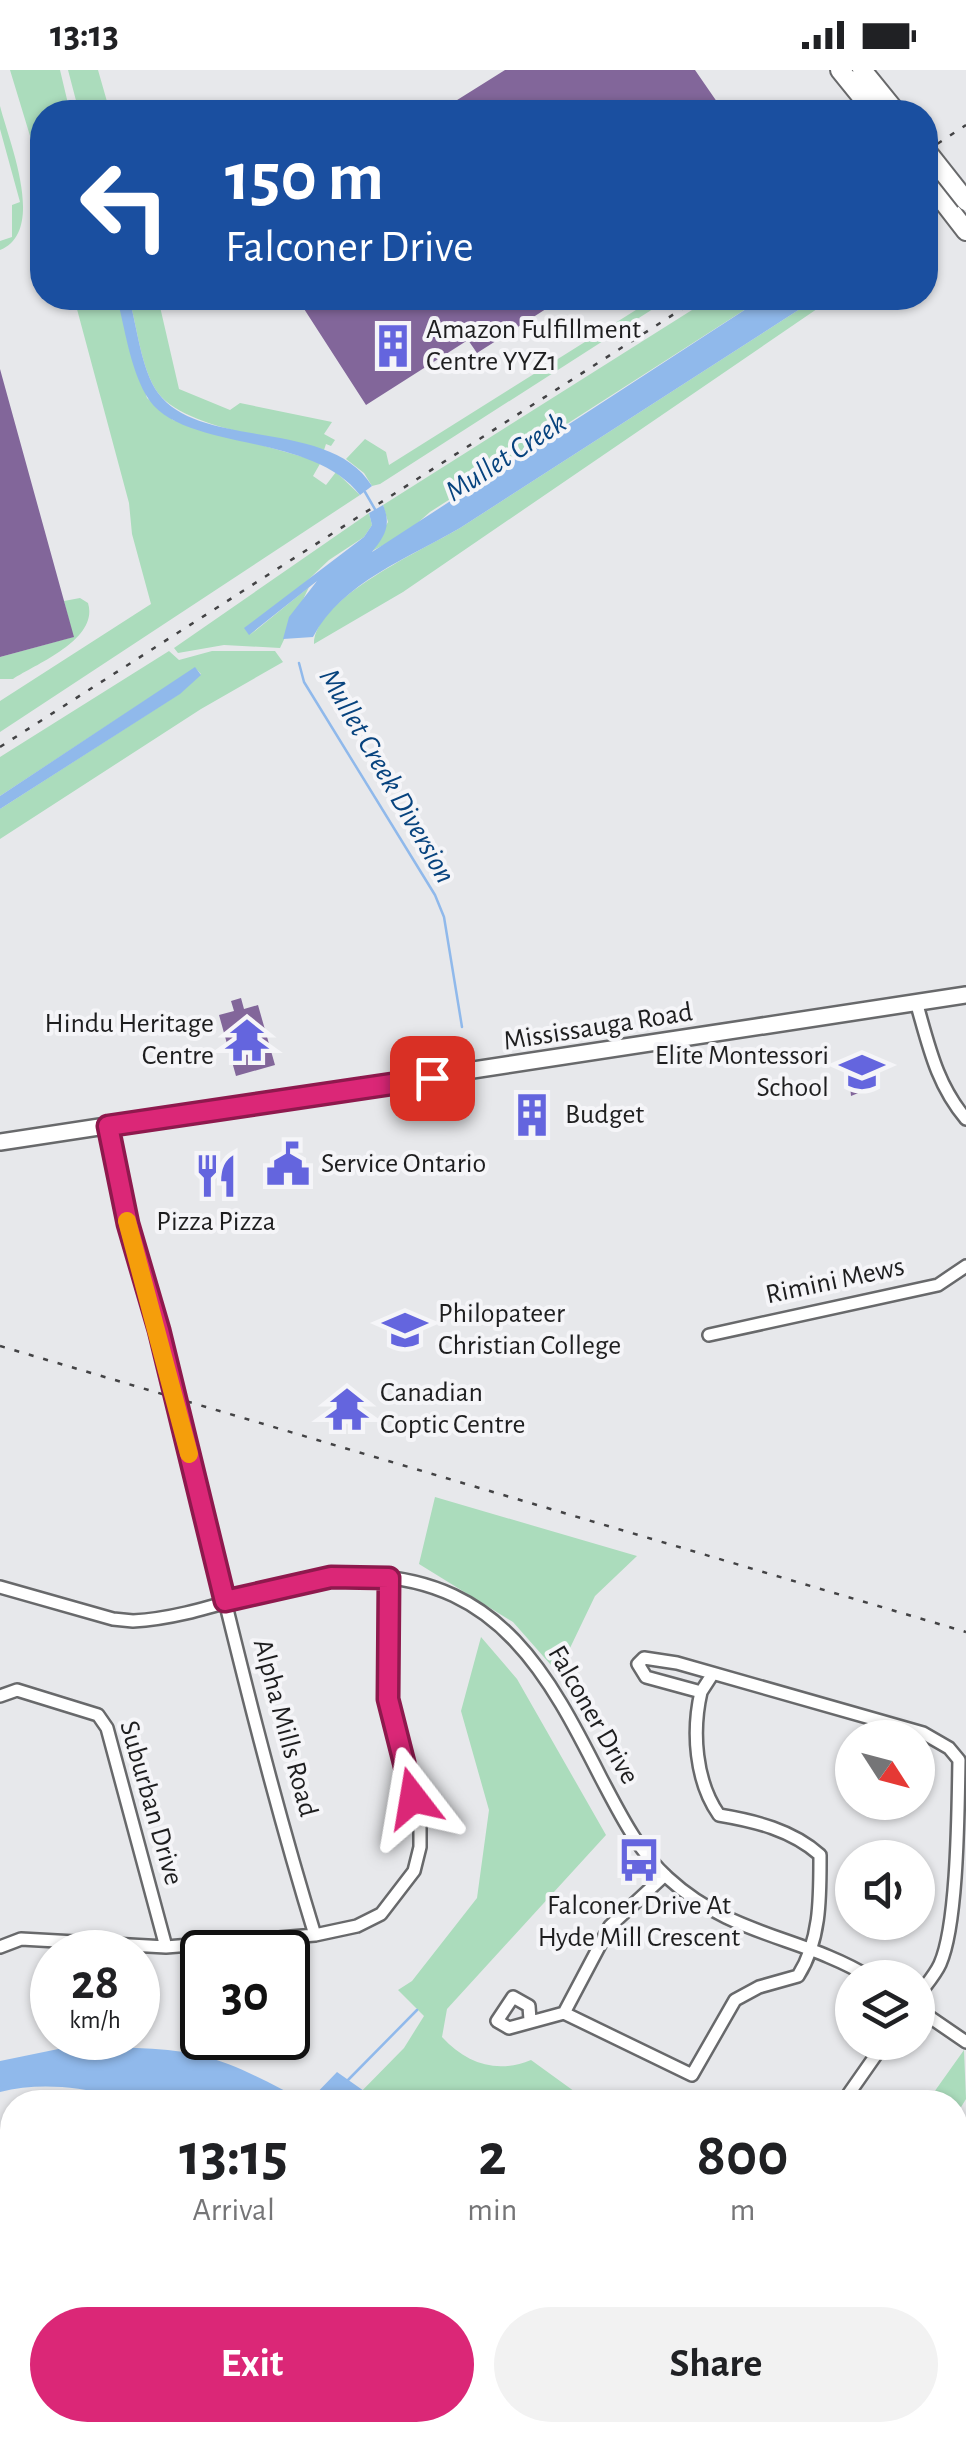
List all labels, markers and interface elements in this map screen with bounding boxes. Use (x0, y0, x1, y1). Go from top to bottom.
text: 13:13 (50, 16, 119, 54)
icon: left (60, 140, 190, 270)
text: 150 m (225, 143, 384, 213)
text: Falconer Drive (225, 225, 474, 270)
place label: Amazon Fulfillment Centre YYZ1 (426, 316, 641, 376)
building icon: Amazon Fulfillment Centre YYZ1 (369, 322, 417, 370)
water label: Mullet Creek (440, 407, 572, 507)
water label: Mullet Creek Diversion (314, 664, 460, 888)
street label: Mississauga Road (502, 998, 694, 1056)
place label: Hindu Heritage Centre (44, 1010, 214, 1070)
temple icon: Hindu Heritage Centre (223, 1016, 271, 1064)
pin (390, 1036, 475, 1121)
place label: Elite Montessori School (655, 1042, 829, 1102)
school or university icon: Elite Montessori School (838, 1048, 886, 1096)
icon: arrive (405, 1051, 460, 1106)
building icon: Budget (508, 1091, 556, 1139)
place label: Budget (565, 1101, 644, 1129)
public building icon: Service Ontario (264, 1140, 312, 1188)
place label: Service Ontario (321, 1150, 486, 1178)
restaurant icon: Pizza Pizza (192, 1152, 240, 1200)
place label: Pizza Pizza (156, 1208, 276, 1236)
street label: Rimini Mews (763, 1253, 907, 1309)
place label: Philopateer Christian College (438, 1300, 621, 1360)
school or university icon: Philopateer Christian College (381, 1306, 429, 1354)
place label: Canadian Coptic Centre (380, 1379, 525, 1439)
temple icon: Canadian Coptic Centre (323, 1385, 371, 1433)
street label: Alpha Mills Road (248, 1636, 322, 1820)
street label: Falconer Drive (542, 1641, 644, 1789)
street label: Suburban Drive (114, 1718, 188, 1888)
north arrow (835, 1720, 935, 1820)
map controls (835, 1720, 935, 2060)
position arrow (361, 1746, 465, 1850)
bus stop icon: Falconer Drive At Hyde Mill Crescent (615, 1836, 663, 1884)
button: sound (835, 1840, 935, 1940)
place label: Falconer Drive At Hyde Mill Crescent (538, 1892, 740, 1952)
speed limit sign: 30 (180, 1930, 310, 2060)
text: 28 (71, 1958, 119, 2008)
button: layers (835, 1960, 935, 2060)
text: km/h (69, 2008, 121, 2033)
text: 13:15 (179, 2126, 288, 2186)
text: 2 (478, 2126, 506, 2186)
text: 800 (697, 2126, 789, 2186)
text: Arrival (193, 2194, 275, 2226)
text: min (467, 2194, 517, 2226)
text: m (730, 2194, 755, 2226)
button: Exit (30, 2307, 474, 2422)
button: Share (494, 2307, 938, 2422)

